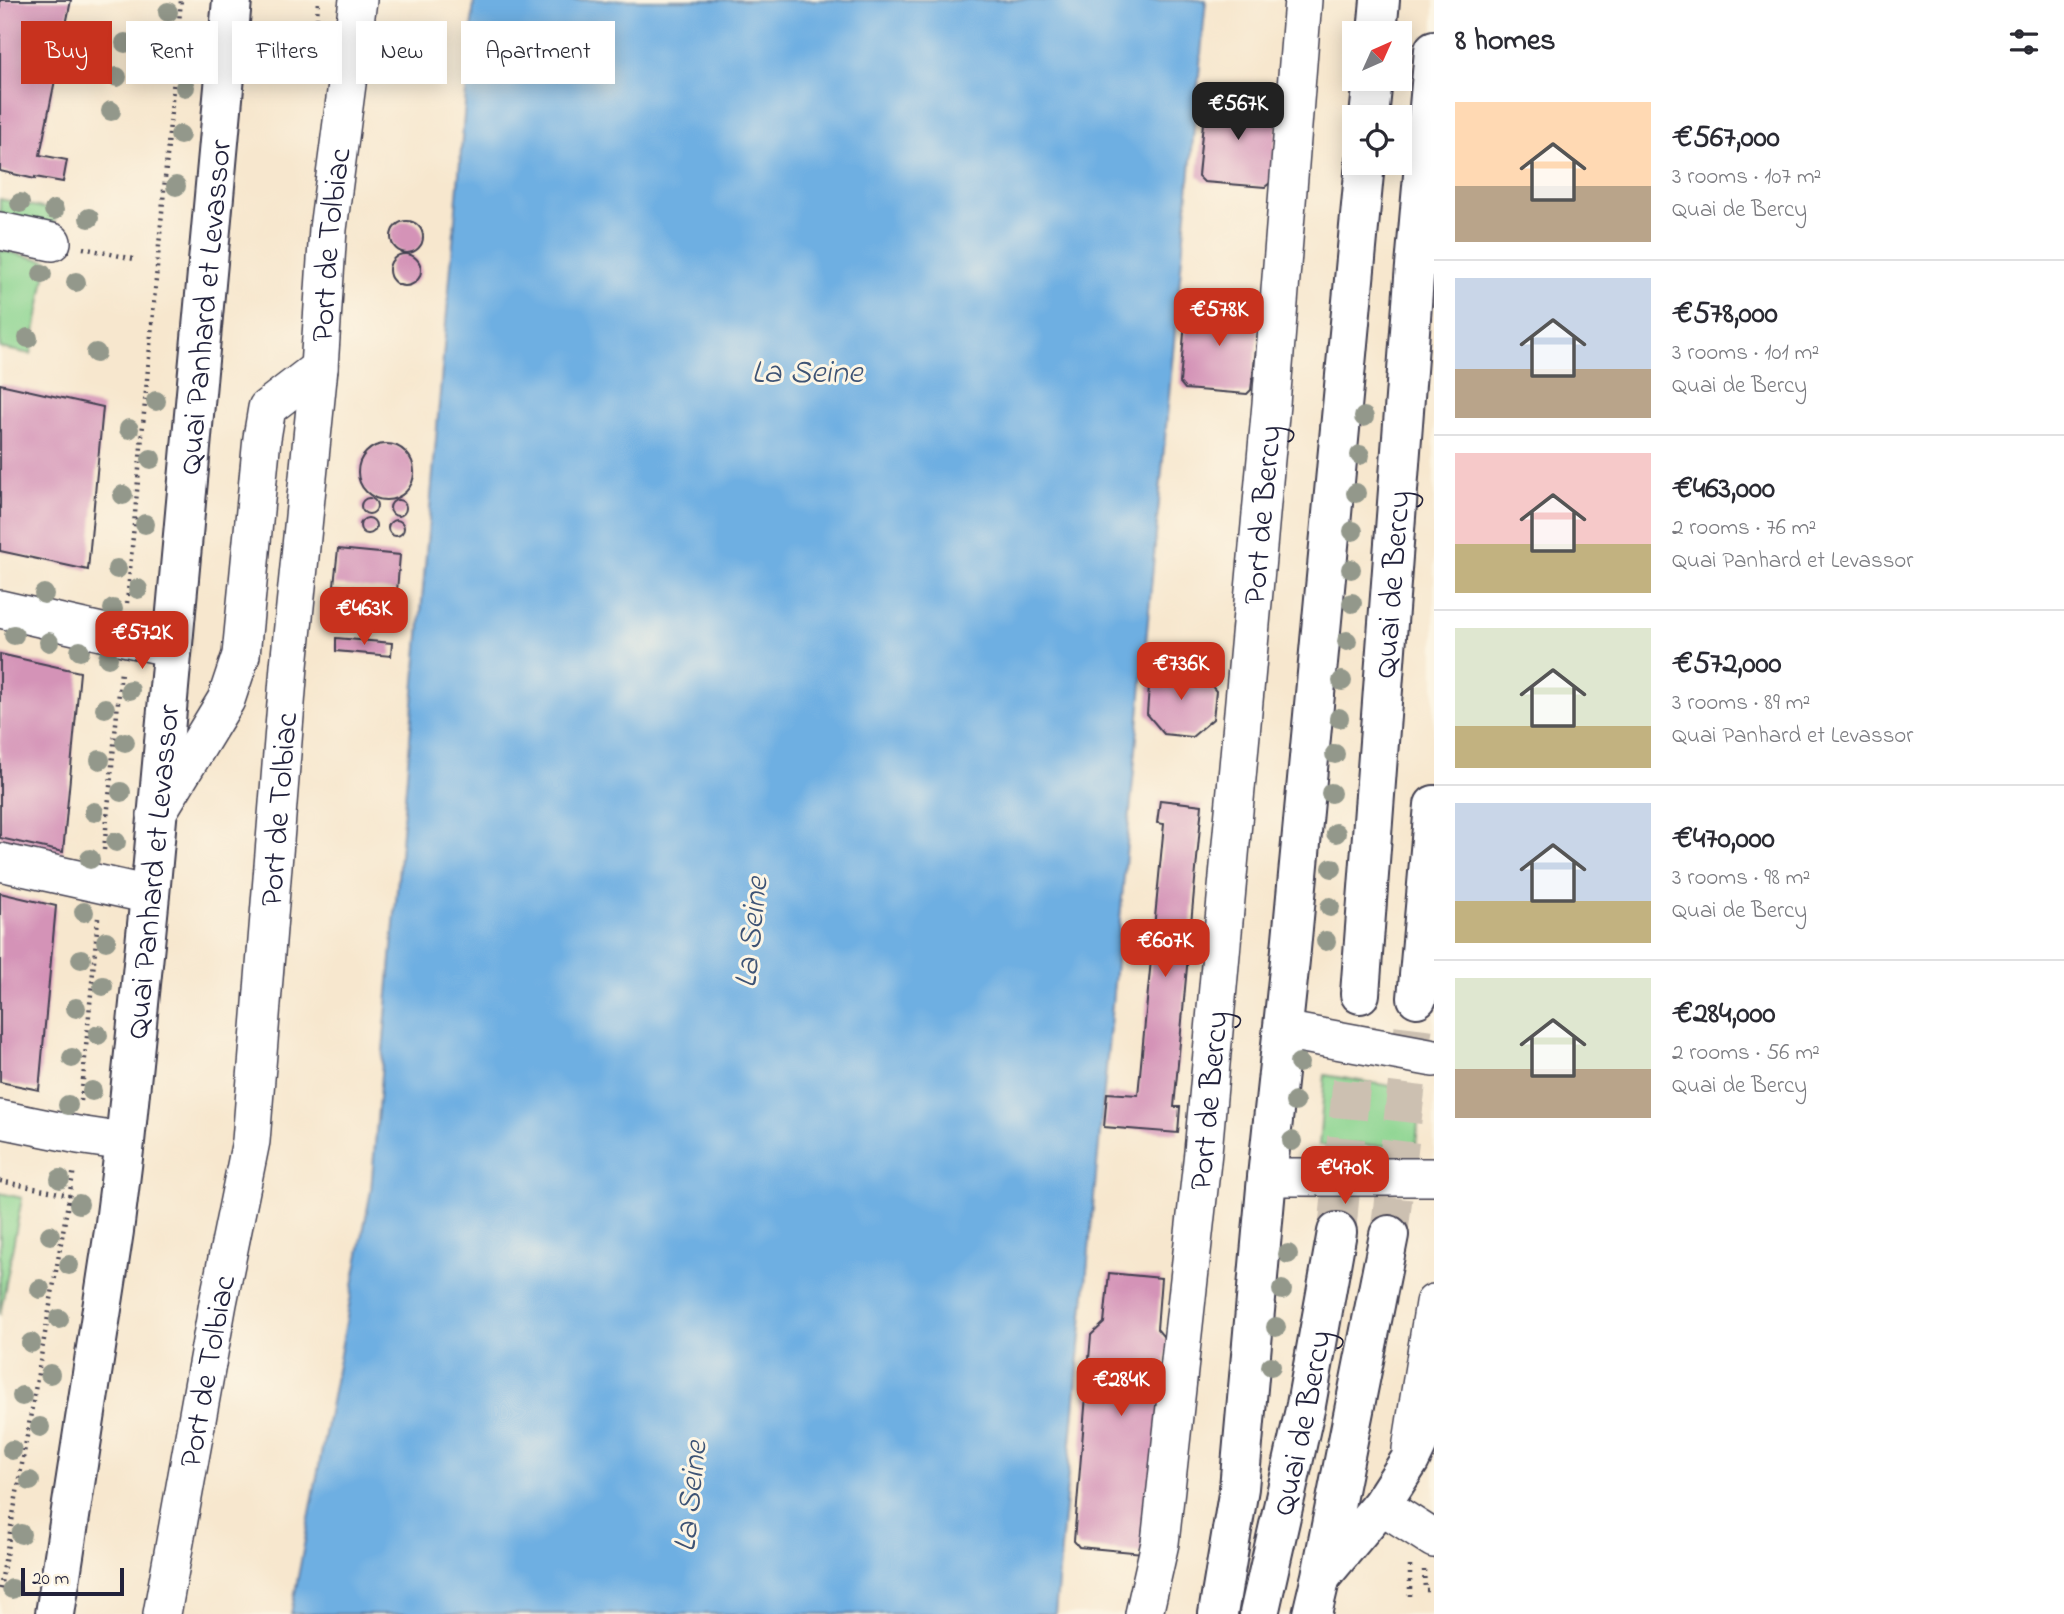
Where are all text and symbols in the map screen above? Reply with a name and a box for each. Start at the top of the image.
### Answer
text: 8 homes [1455,20,1556,64]
chip: Buy [21,21,112,84]
chip: Rent [126,21,218,84]
chip: Filters [232,21,342,84]
chip: New [356,21,447,84]
chip: Apartment [461,21,615,84]
north arrow [1342,21,1412,91]
map controls [1342,21,1412,175]
icon: filters [2005,23,2043,61]
pin: €567K [1189,82,1287,142]
text: €567K [1208,88,1268,121]
button: locate [1342,105,1412,175]
text: €567,000 [1672,117,1780,161]
icon: home [1511,130,1595,214]
street label: Quai Panhard et Levassor [169,138,246,477]
street label: Port de Tolbiac [301,145,365,343]
text: 3 rooms · 107 m² [1672,161,1821,194]
text: Quai de Bercy [1672,194,1807,227]
pin: €578K [1170,288,1268,348]
text: €578,000 [1672,293,1778,337]
text: €578K [1190,294,1248,327]
icon: home [1511,306,1595,390]
text: 3 rooms · 101 m² [1672,337,1819,370]
water label: La Seine [751,350,864,398]
text: Quai de Bercy [1672,370,1807,403]
street label: Port de Bercy [1233,423,1296,607]
text: €463,000 [1672,468,1775,512]
icon: home [1511,481,1595,565]
street label: Quai de Bercy [1364,489,1425,680]
text: 2 rooms · 76 m² [1672,512,1816,545]
text: Quai Panhard et Levassor [1672,545,1913,578]
pin: €463K [315,588,413,647]
text: €463K [336,593,392,626]
pin: €572K [93,612,191,671]
text: €572K [111,617,173,650]
pin: €736K [1132,642,1230,702]
text: €572,000 [1672,643,1781,687]
text: €736K [1153,648,1209,681]
icon: home [1511,656,1595,740]
text: 3 rooms · 89 m² [1672,687,1810,720]
street label: Quai Panhard et Levassor [116,702,194,1041]
street label: Port de Tolbiac [250,710,312,909]
text: Quai Panhard et Levassor [1672,720,1913,753]
text: €470,000 [1672,818,1775,862]
icon: home [1511,831,1595,915]
text: 3 rooms · 98 m² [1672,862,1810,895]
water label: La Seine [723,873,783,990]
text: Quai de Bercy [1672,895,1807,928]
pin: €607K [1116,920,1214,979]
text: €607K [1137,925,1193,958]
text: €284,000 [1672,993,1775,1037]
icon: home [1511,1006,1595,1090]
street label: Port de Bercy [1179,1009,1243,1193]
text: 2 rooms · 56 m² [1672,1037,1820,1070]
text: Quai de Bercy [1672,1070,1807,1103]
pin: €470K [1296,1146,1394,1206]
text: €470K [1317,1152,1373,1185]
street label: Port de Tolbiac [169,1271,250,1471]
street label: Quai de Bercy [1262,1327,1346,1520]
pin: €284K [1072,1358,1170,1418]
text: €284K [1093,1364,1149,1397]
water label: La Seine [662,1437,722,1554]
scale bar [21,1565,124,1597]
text: 20 m [32,1566,69,1593]

